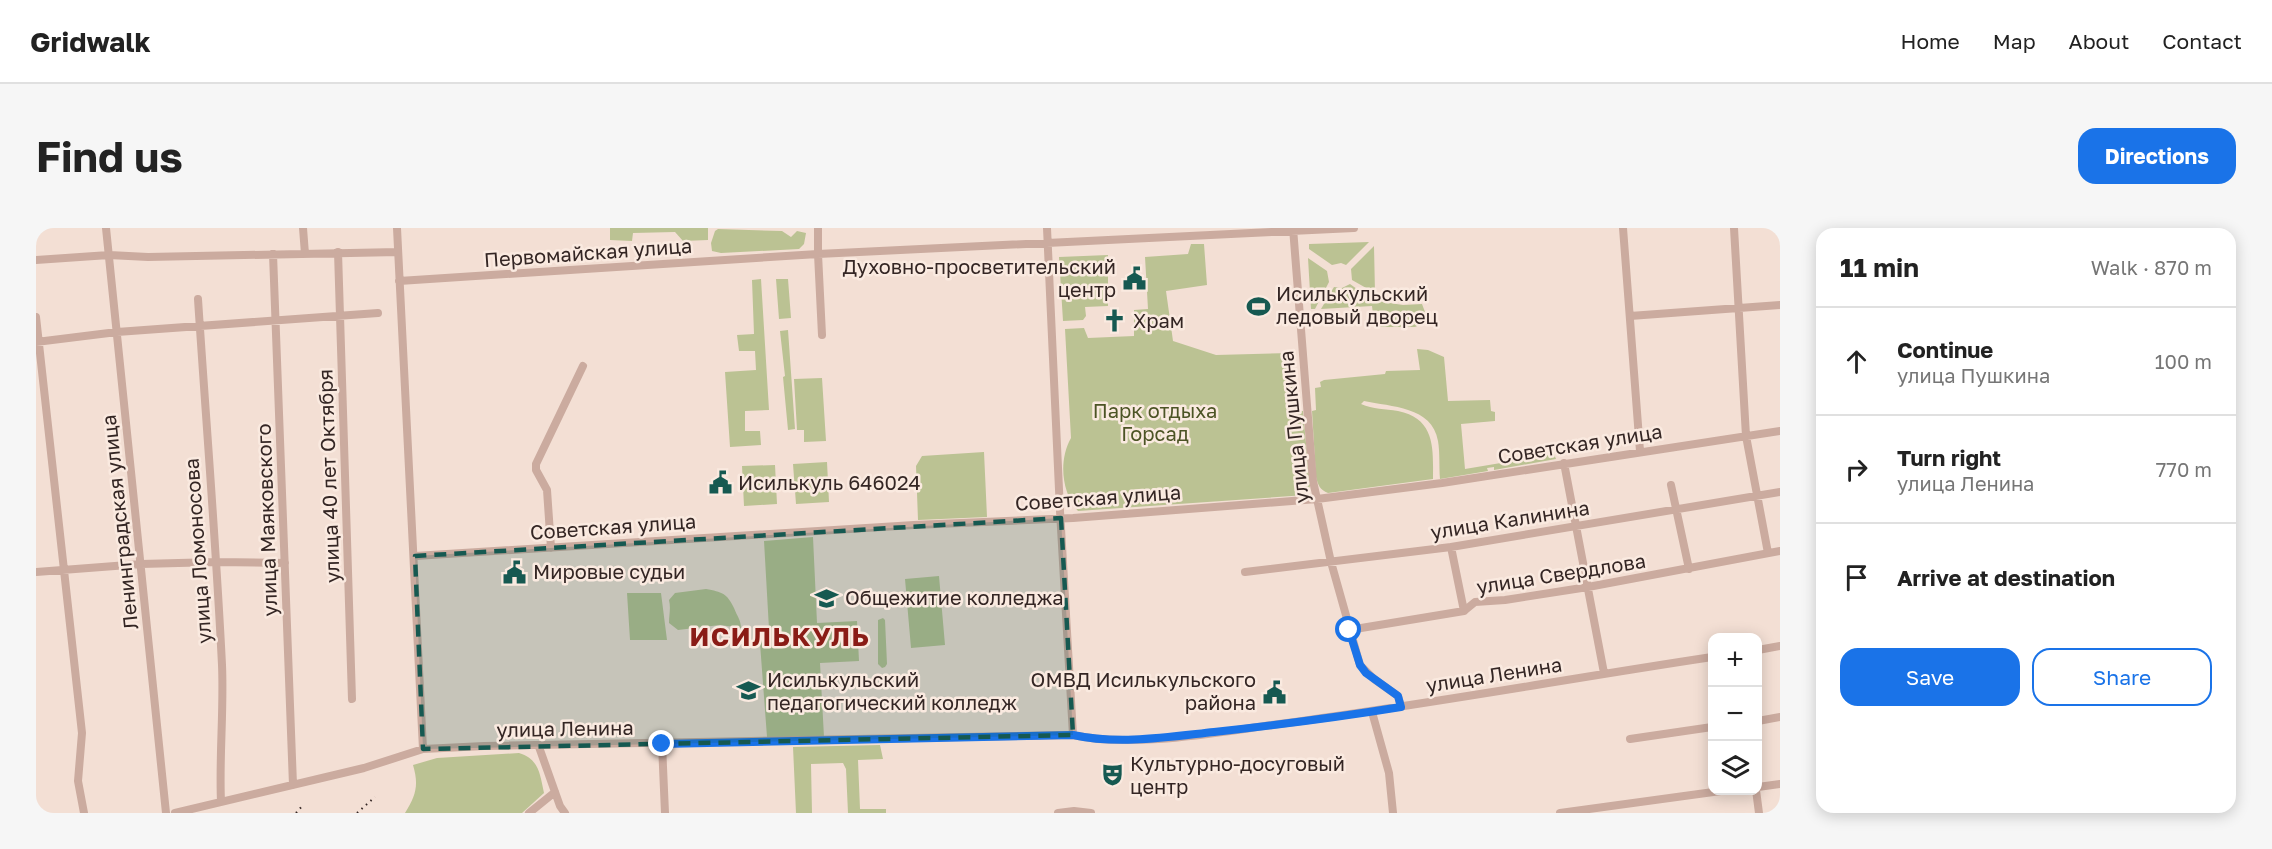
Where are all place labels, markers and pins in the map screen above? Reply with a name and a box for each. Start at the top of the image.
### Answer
place label: Духовно-просветительский центр [843,254,1116,301]
public building icon: Духовно-просветительский центр [1121,265,1147,291]
place label: Исилькульский ледовый дворец [1276,281,1438,328]
sports icon: Исилькульский ледовый дворец [1245,293,1271,319]
church icon: Храм [1102,308,1128,334]
place label: Храм [1133,308,1184,332]
public building icon: Исилькуль 646024 [707,470,733,496]
place label: Исилькуль 646024 [738,470,921,494]
public building icon: Мировые судьи [502,559,528,585]
place label: Мировые судьи [533,559,685,583]
school or university icon: Общежитие колледжа [814,585,840,611]
place label: Общежитие колледжа [845,585,1064,609]
place label: Исилькульский педагогический колледж [767,667,1017,714]
place label: ОМВД Исилькульского района [1031,667,1256,714]
school or university icon: Исилькульский педагогический колледж [736,678,762,704]
public building icon: ОМВД Исилькульского района [1261,679,1287,705]
place label: Культурно-досуговый центр [1130,751,1345,798]
theatre icon: Культурно-досуговый центр [1099,762,1125,788]

